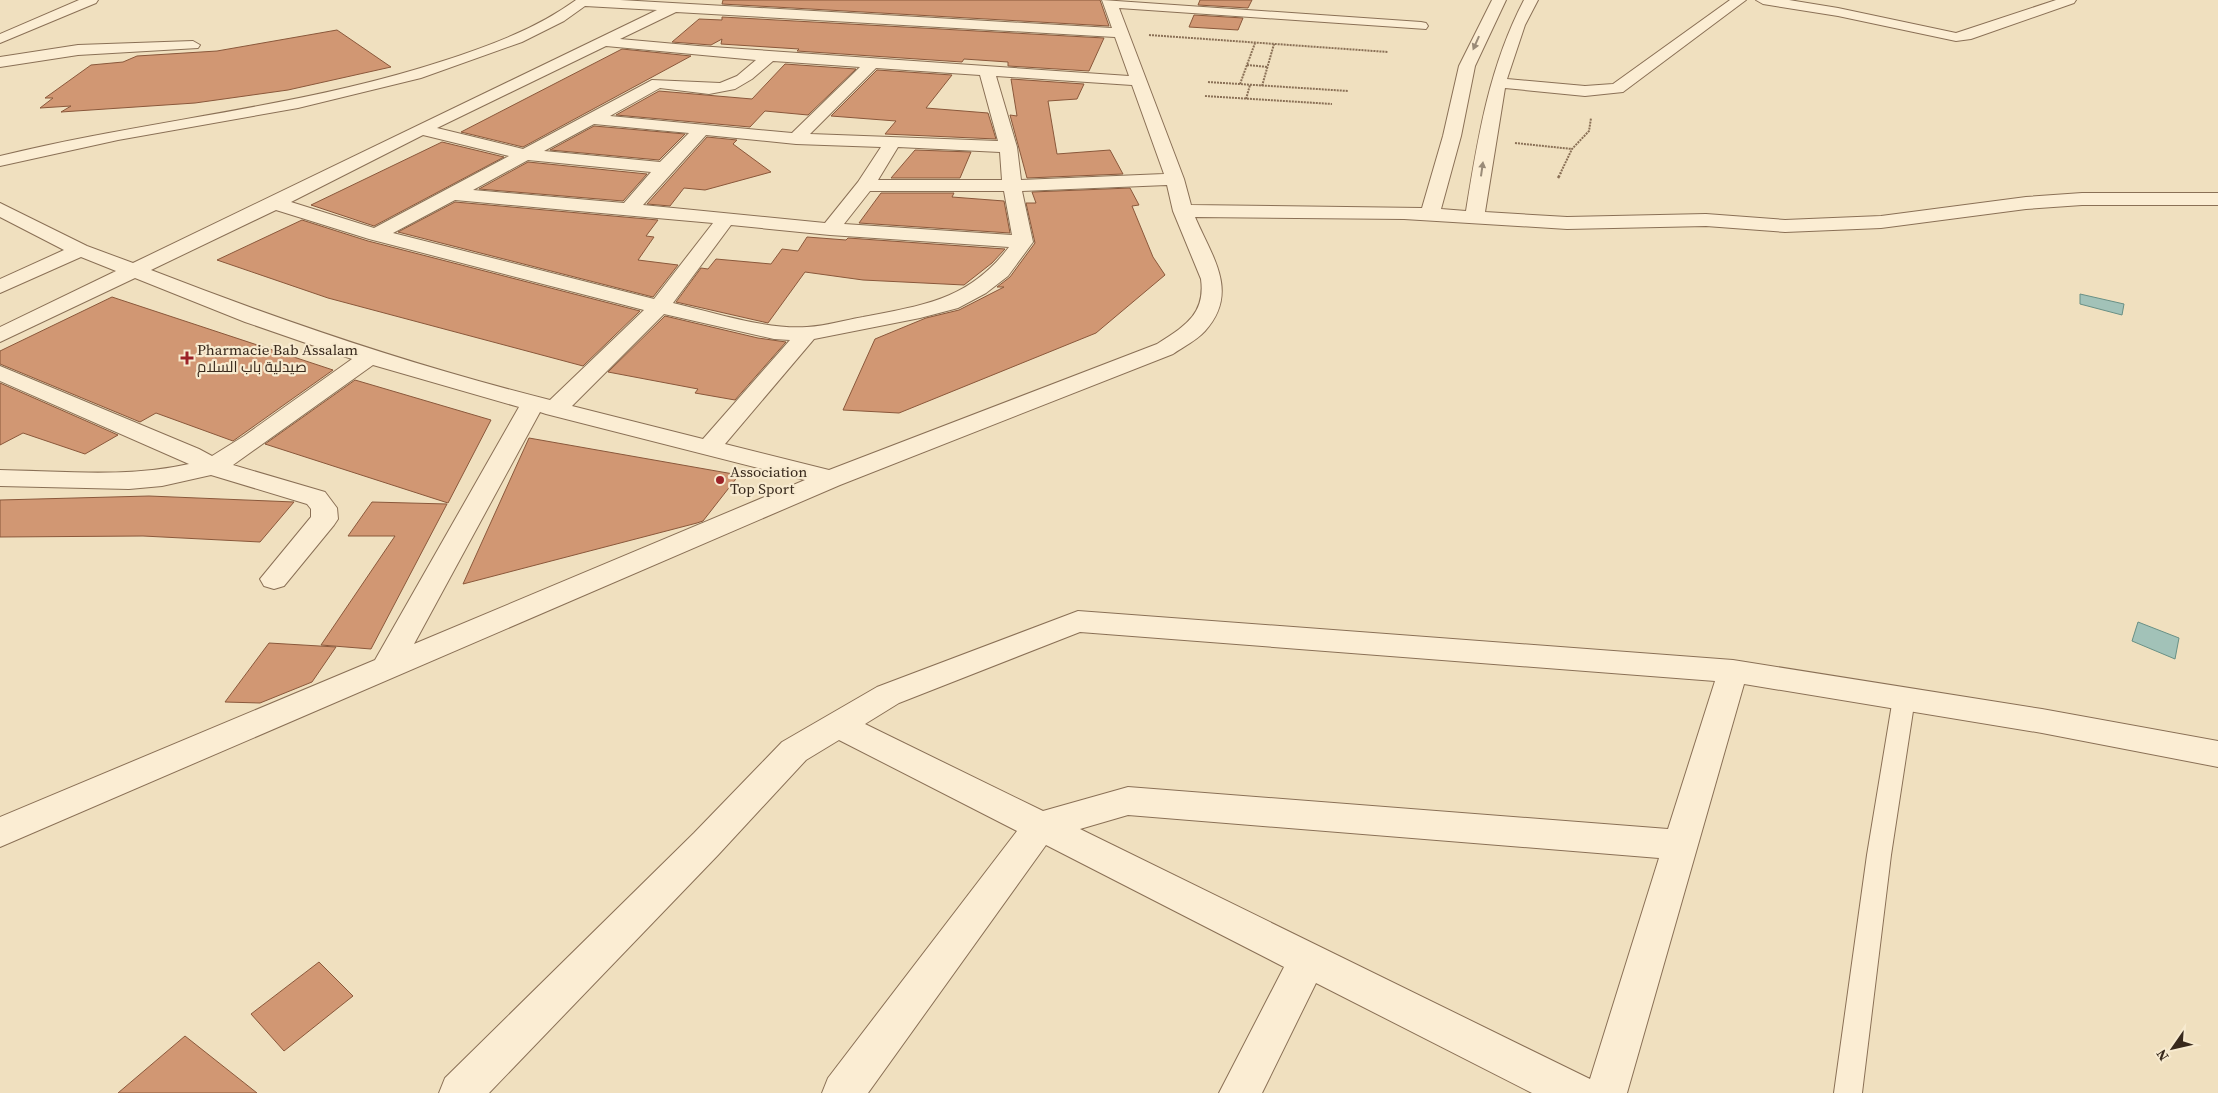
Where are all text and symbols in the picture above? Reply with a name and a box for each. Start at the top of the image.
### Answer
one-way arrow [1472,36,1480,50]
one-way arrow [1478,161,1486,177]
place label: Pharmacie Bab Assalam صيدلية باب السلام [197,339,359,377]
marker: Pharmacie Bab Assalam صيدلية باب السلام [181,352,193,364]
place label: Association Top Sport [730,461,807,499]
marker: Association Top Sport [714,474,726,486]
north arrow [2148,1023,2198,1073]
text: N [2151,1045,2173,1065]

